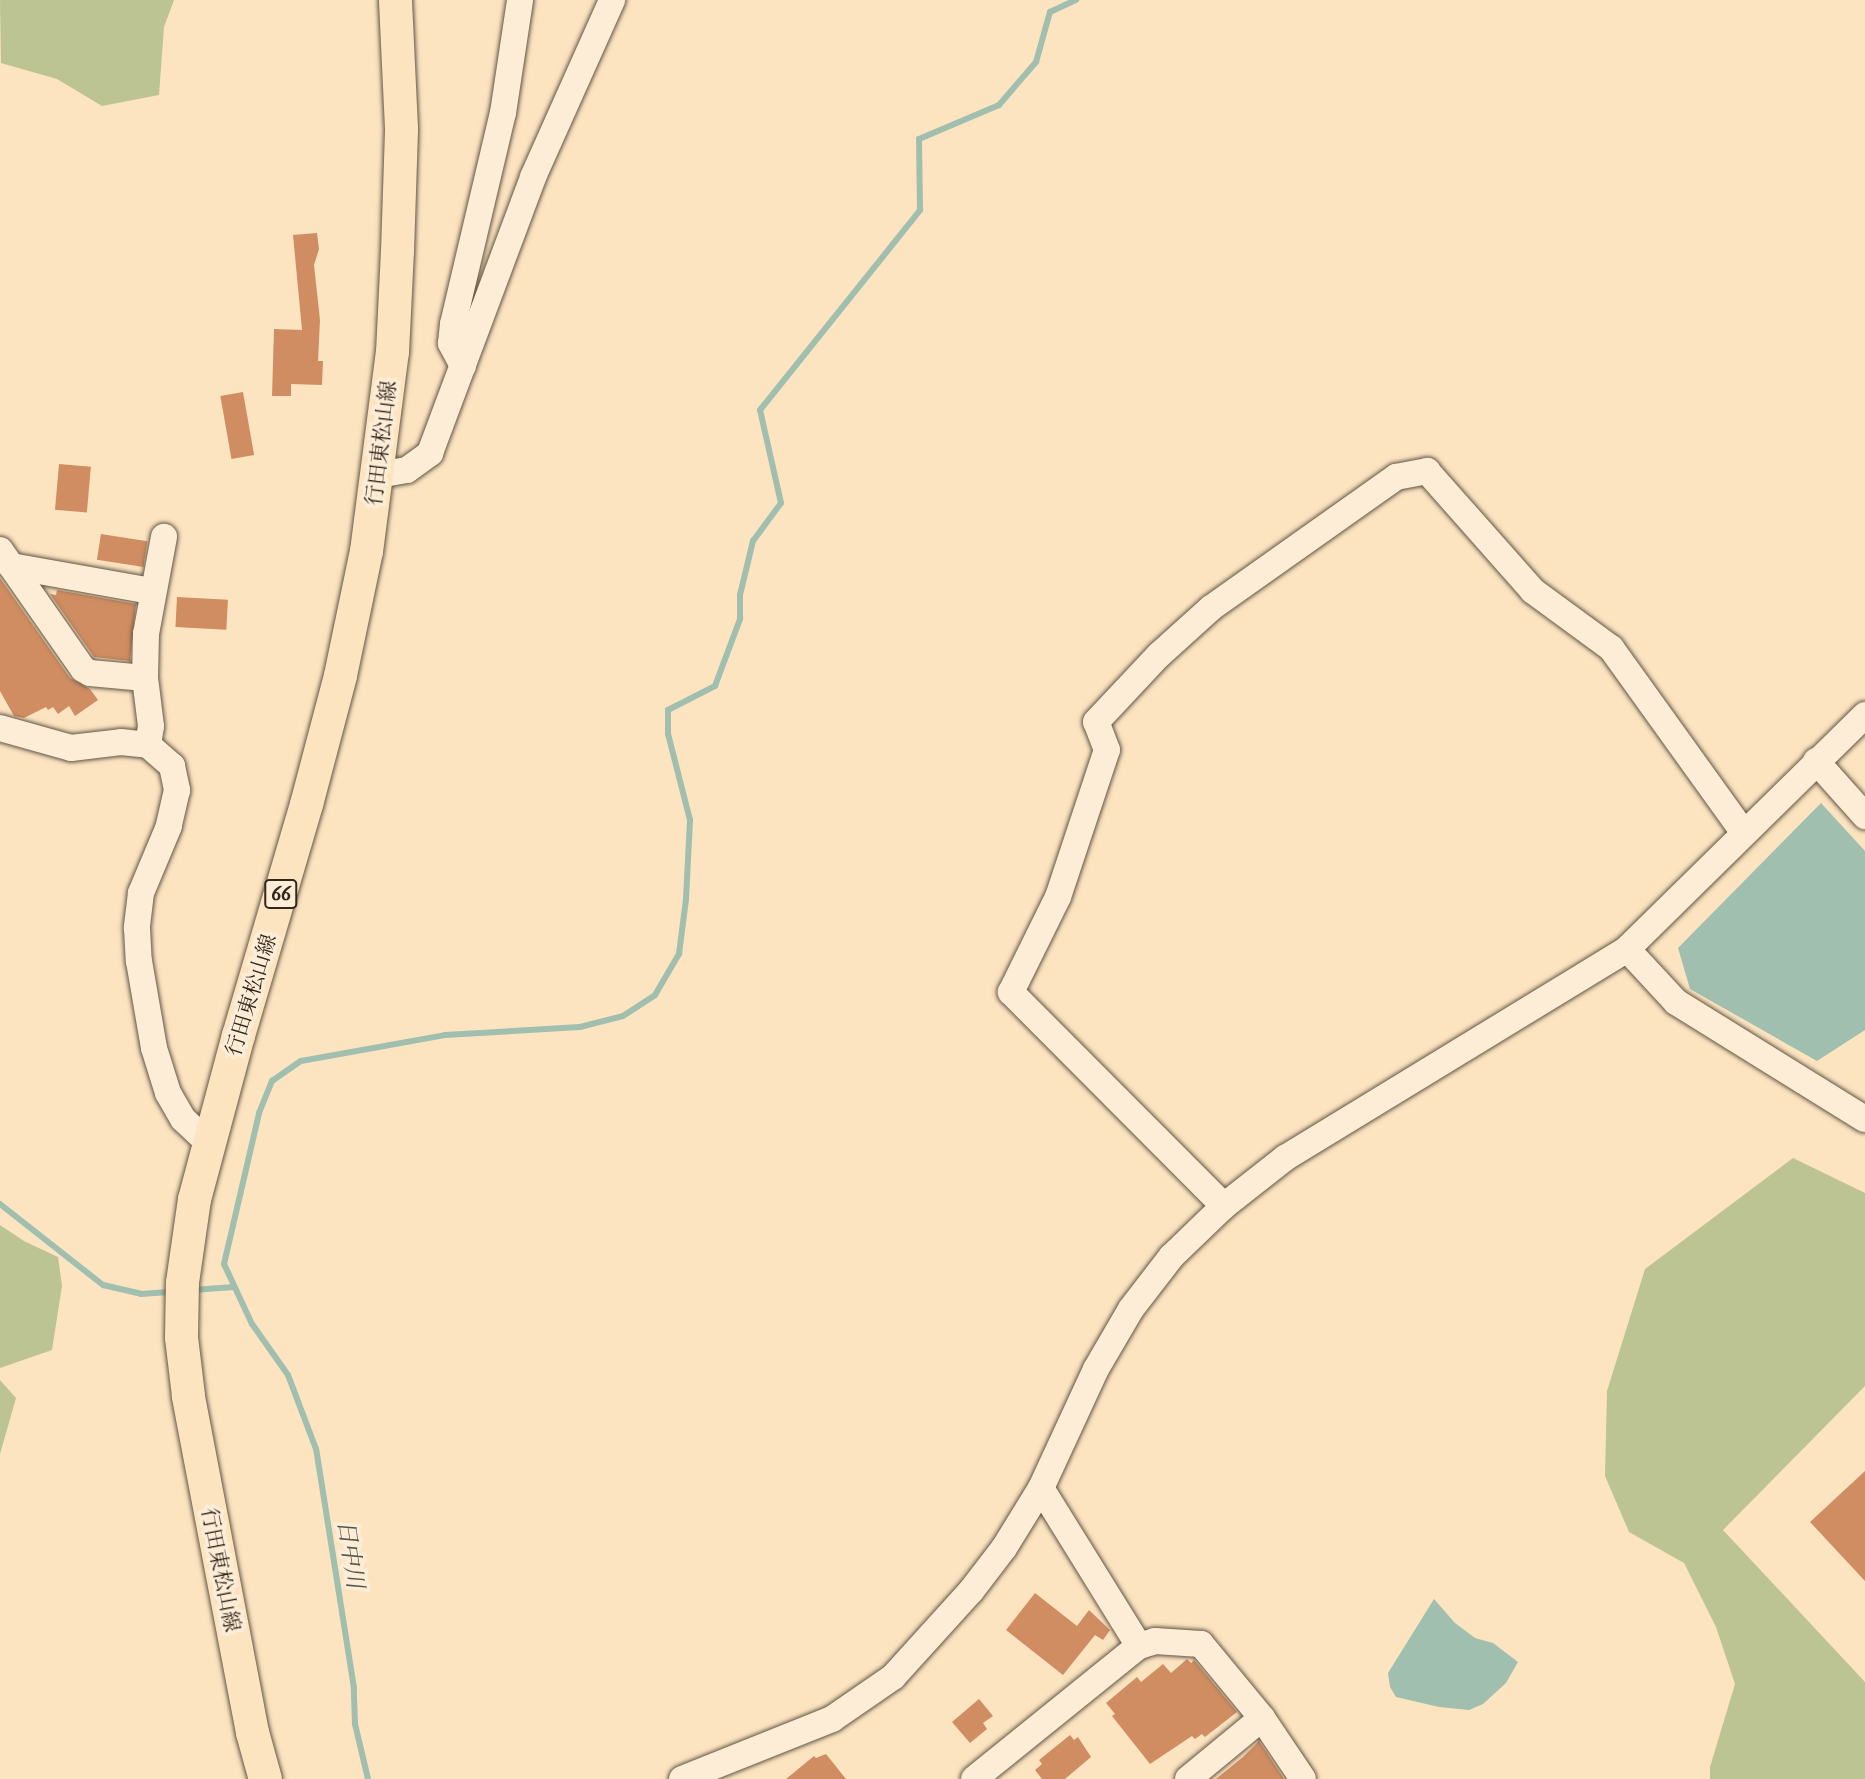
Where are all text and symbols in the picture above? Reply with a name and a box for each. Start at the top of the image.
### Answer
street label: 行田東松山線 [361,379,401,507]
road number: 66 [264,878,298,909]
street label: 行田東松山線 [221,931,281,1059]
street label: 行田東松山線 [197,1506,245,1634]
water label: 日中川 [332,1518,370,1590]

